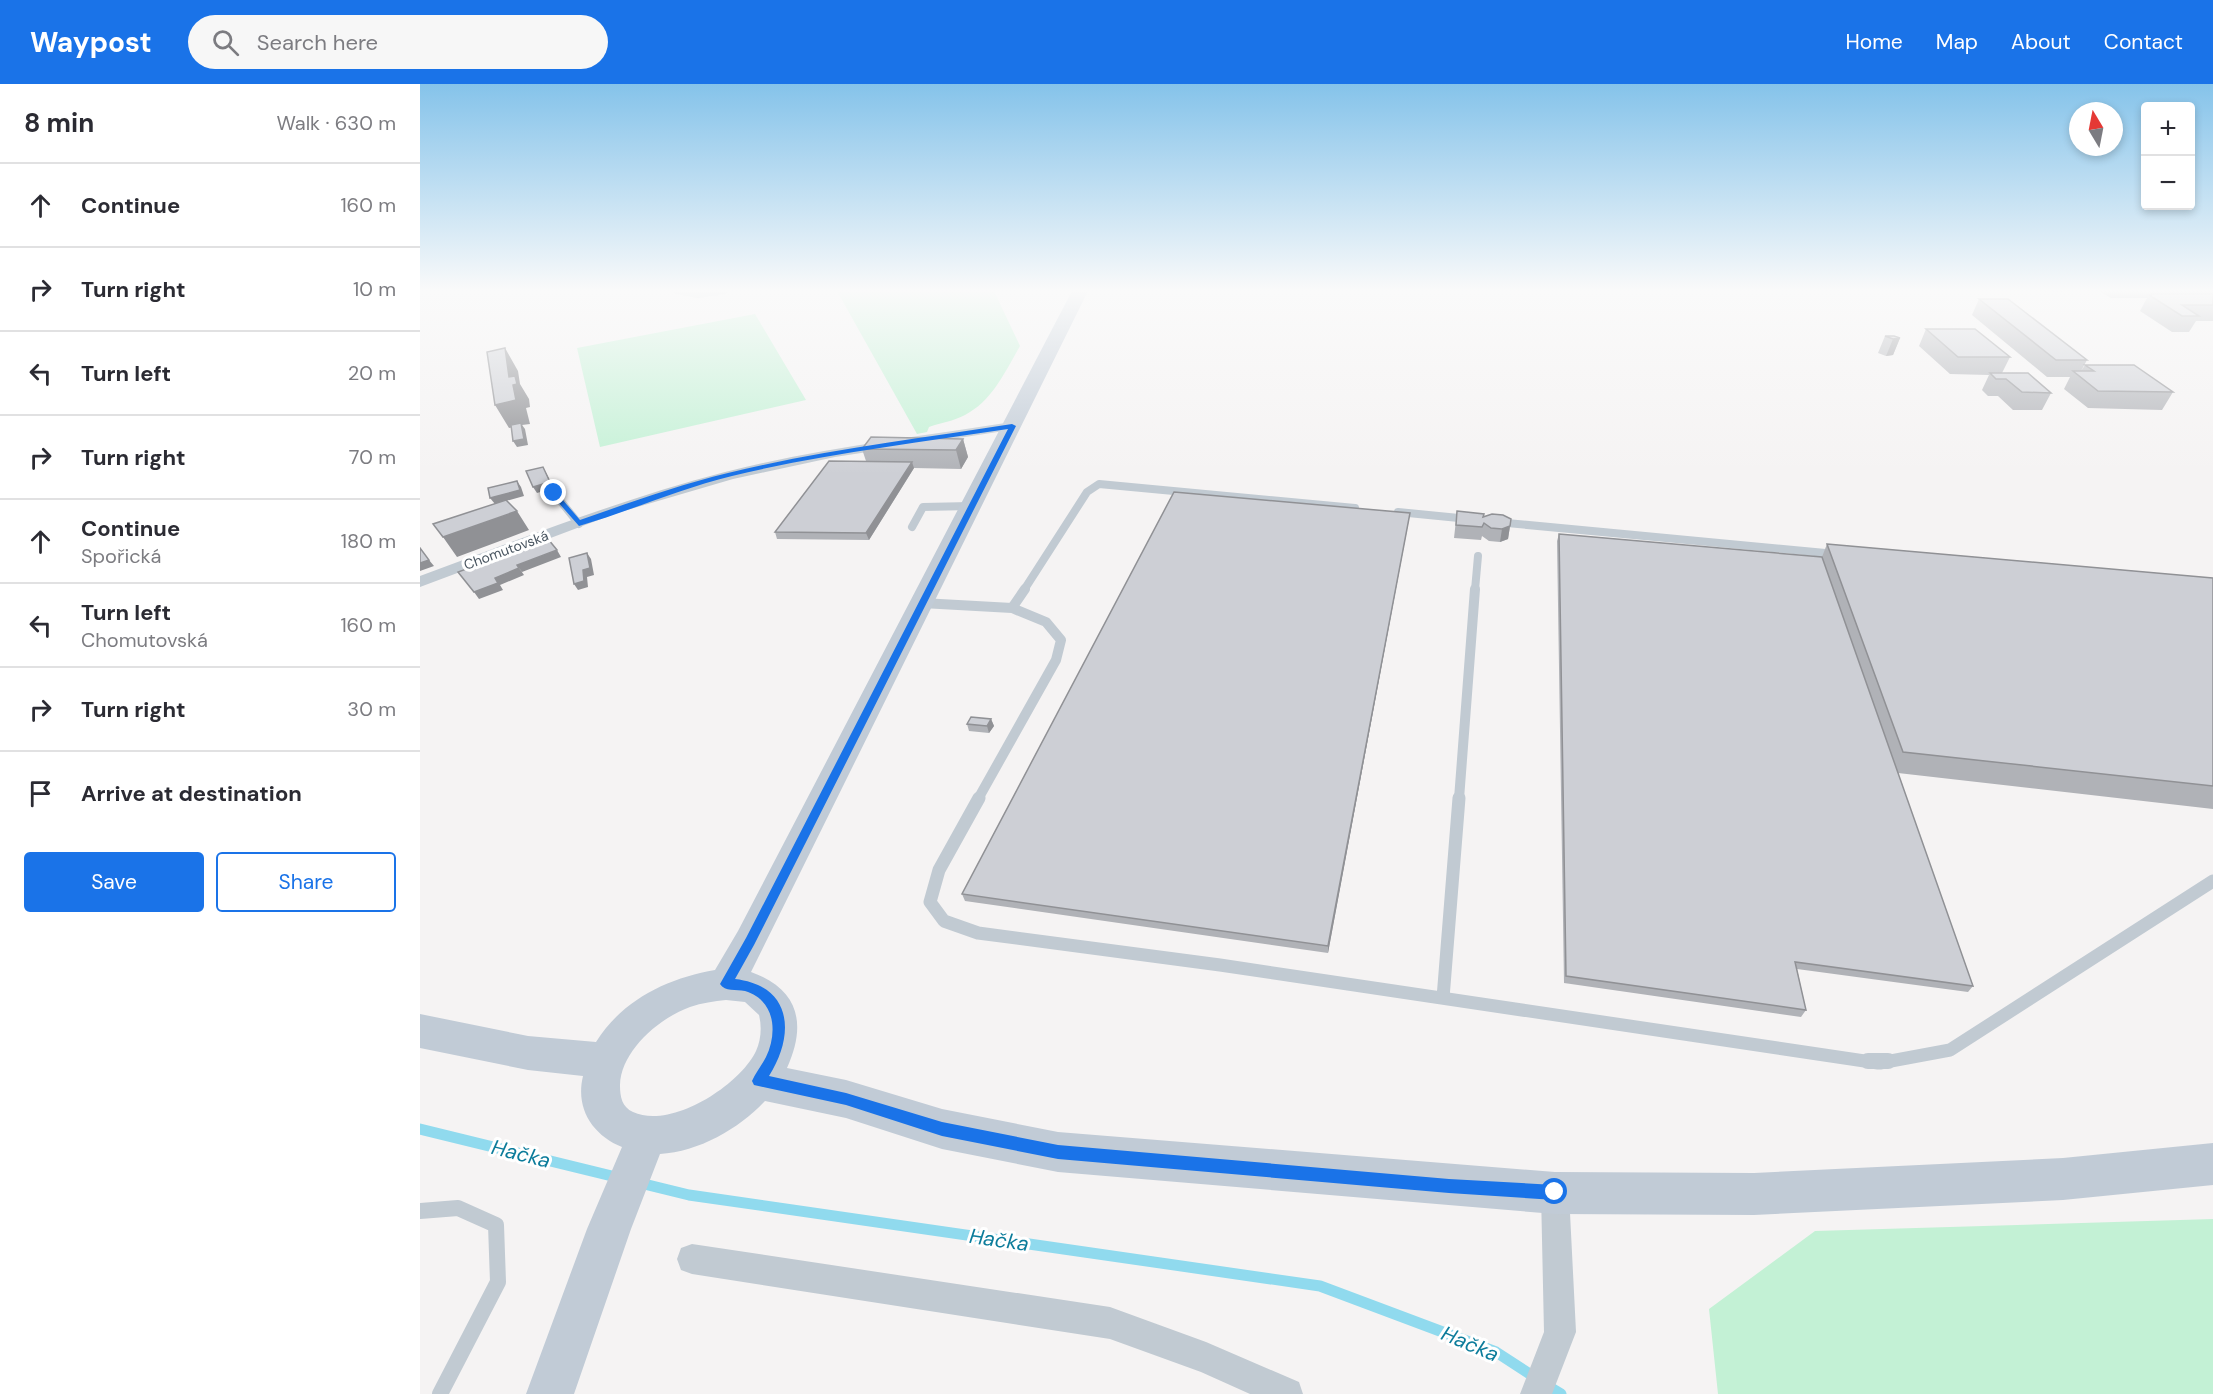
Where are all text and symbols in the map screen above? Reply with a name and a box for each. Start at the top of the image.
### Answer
search box [188,15,608,69]
text: Waypost [30,24,152,61]
icon: search [209,26,242,59]
text: Search here [257,28,378,57]
text: Home [1845,28,1903,56]
text: Map [1936,28,1978,56]
text: About [2011,28,2071,56]
text: Contact [2104,28,2183,56]
north arrow [2069,102,2123,156]
map controls [2141,102,2195,210]
button: + [2141,102,2195,156]
text: 8 min [24,106,94,140]
text: Walk · 630 m [276,110,396,136]
button: − [2141,156,2195,210]
icon: ahead [24,189,57,222]
text: Continue [81,191,180,220]
text: 160 m [340,192,396,218]
icon: right [24,273,57,306]
text: Turn right [81,275,186,304]
text: 10 m [353,276,396,302]
icon: left [24,357,57,390]
text: Turn left [81,359,171,388]
text: 20 m [348,360,396,386]
icon: right [24,441,57,474]
text: Turn right [81,443,186,472]
text: 70 m [349,444,396,470]
route end [540,479,566,505]
text: Continue [81,514,180,543]
icon: ahead [24,525,57,558]
street label: Chomutovská [461,526,551,574]
text: 180 m [341,528,396,554]
text: Spořická [81,543,162,569]
text: Turn left [81,598,171,627]
icon: left [24,609,57,642]
text: 160 m [340,612,396,638]
text: Chomutovská [81,627,208,653]
icon: right [24,693,57,726]
text: Turn right [81,695,186,724]
text: 30 m [347,696,396,722]
icon: arrive [24,777,57,810]
text: Arrive at destination [81,779,302,808]
button: Save [24,852,204,912]
button: Share [216,852,396,912]
water label: Hačka [489,1133,553,1175]
route start [1541,1178,1567,1204]
water label: Hačka [967,1222,1031,1258]
water label: Hačka [1437,1319,1503,1369]

